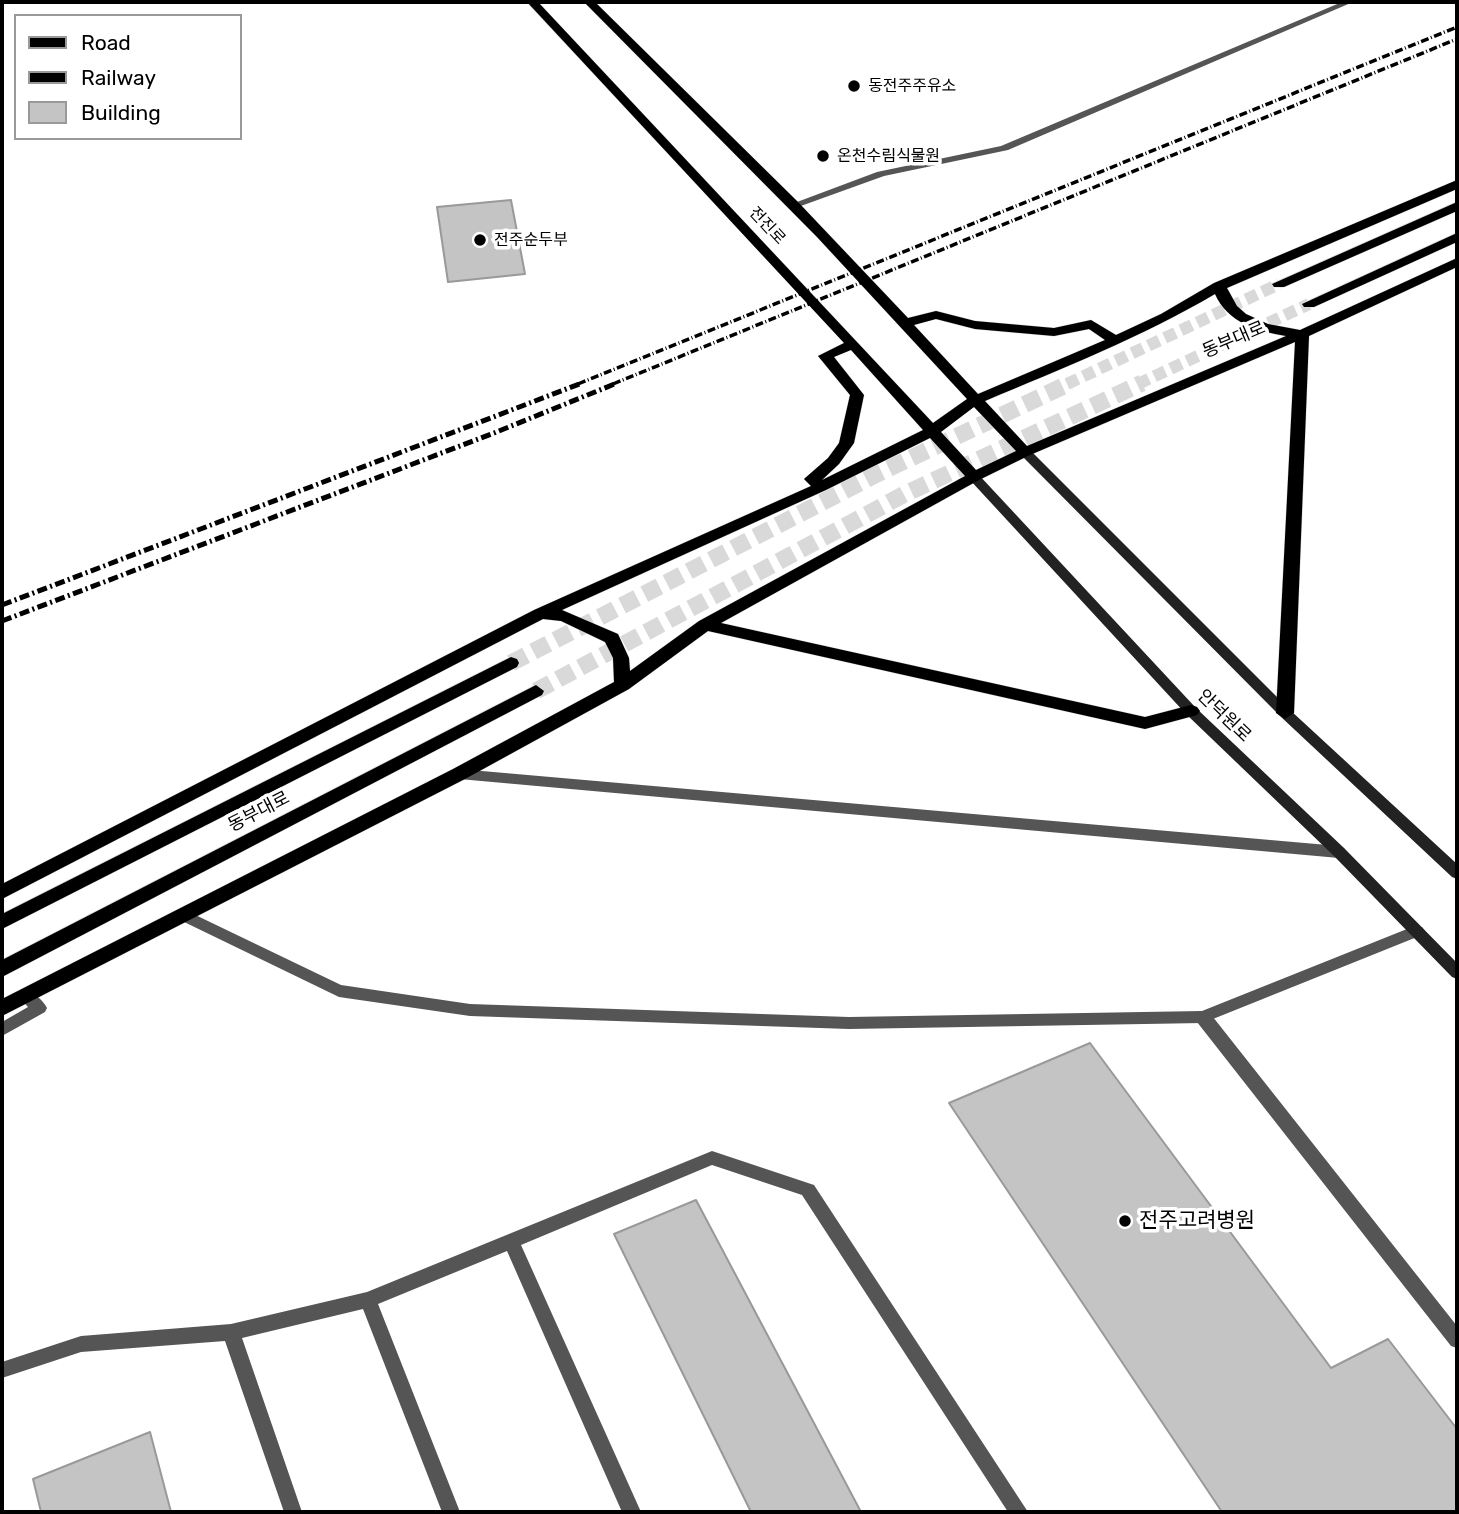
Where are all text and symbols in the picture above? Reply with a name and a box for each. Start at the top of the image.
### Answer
legend [14,14,242,140]
text: Road [81,30,131,55]
text: Railway [81,65,156,90]
place label: 동전주주유소 [868,76,956,96]
marker: 동전주주유소 [846,78,862,94]
text: Building [81,100,161,125]
place label: 온천수림식물원 [837,146,940,166]
marker: 온천수림식물원 [815,148,831,164]
street label: 전진로 [745,203,789,249]
place label: 전주순두부 [494,230,568,250]
marker: 전주순두부 [472,232,488,248]
street label: 동부대로 [1199,317,1269,363]
street label: 안덕원로 [1193,685,1255,747]
street label: 동부대로 [225,787,293,837]
place label: 전주고려병원 [1139,1208,1255,1234]
marker: 전주고려병원 [1117,1213,1133,1229]

